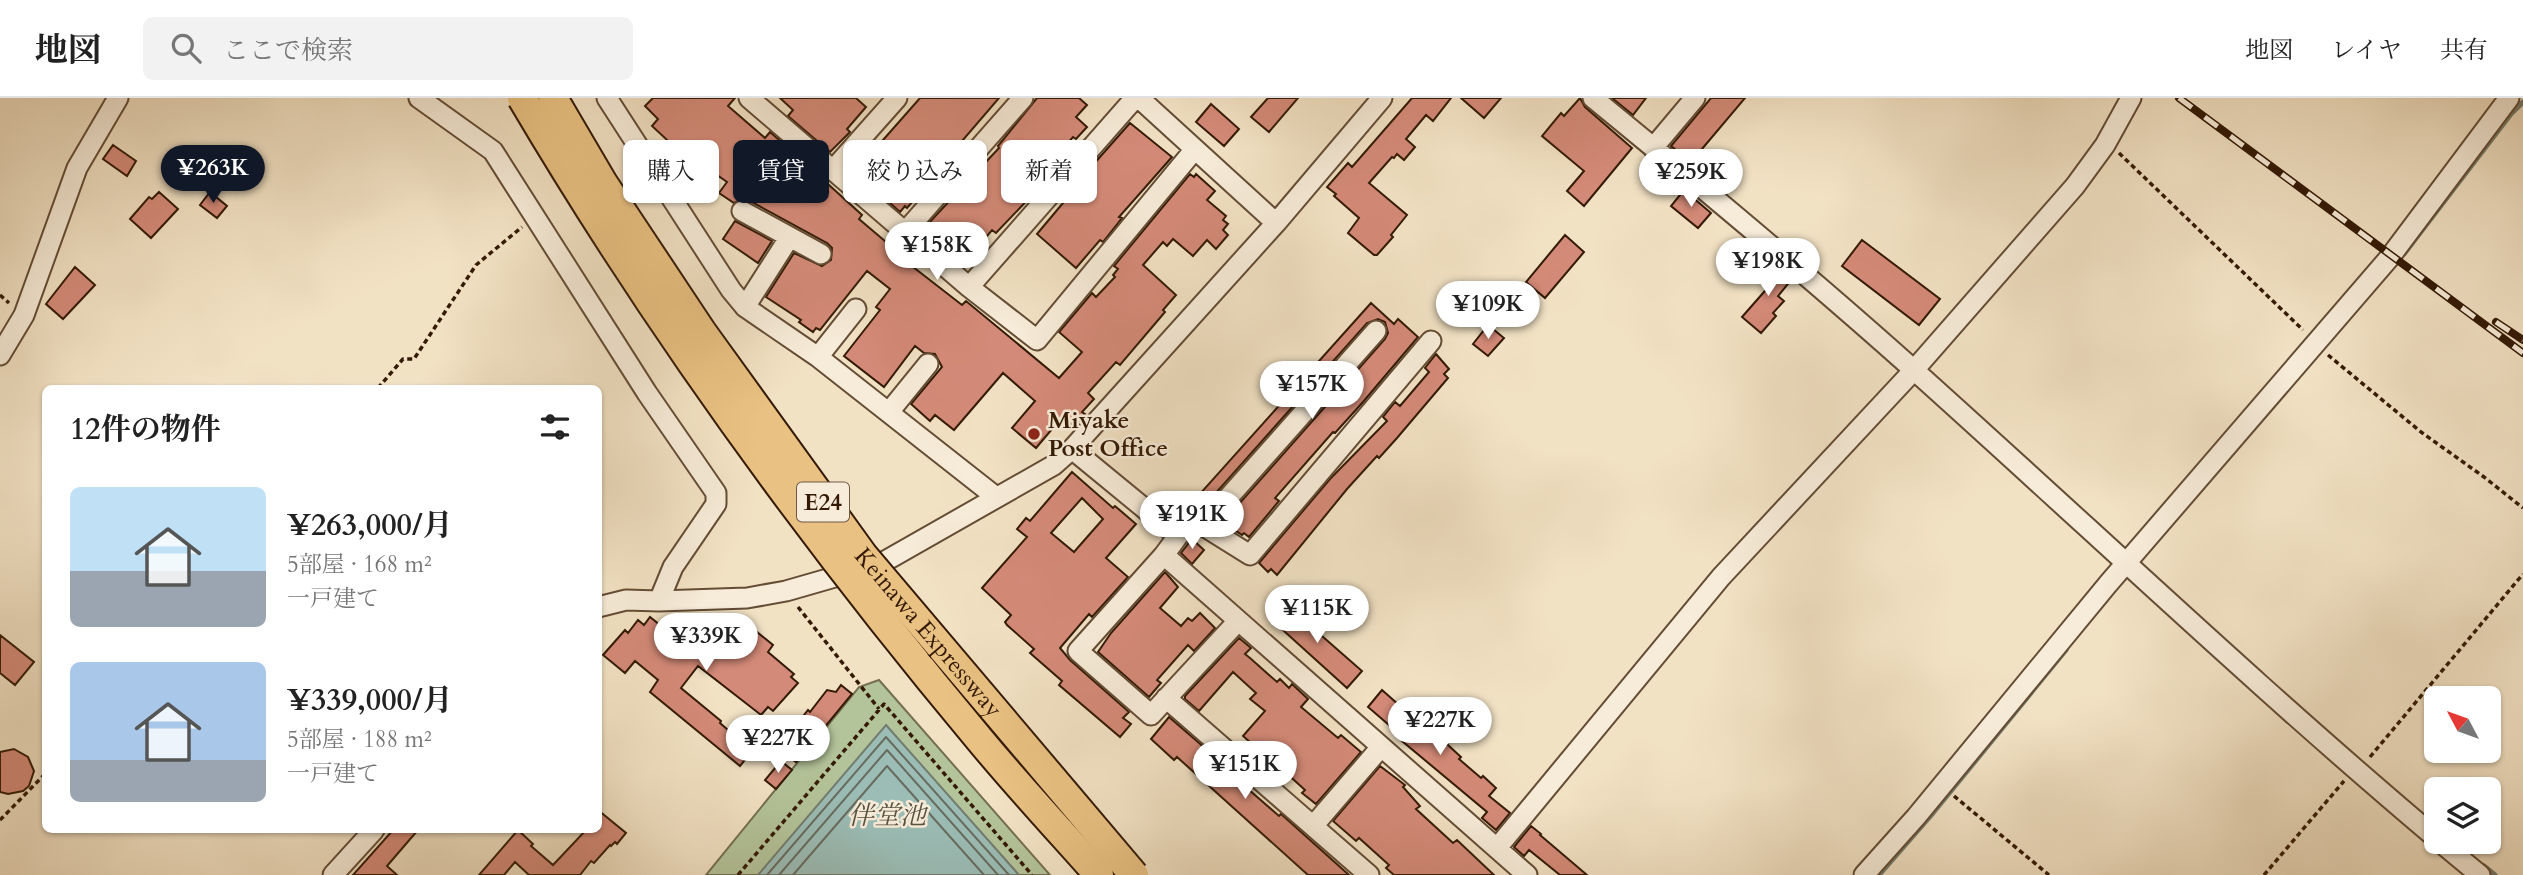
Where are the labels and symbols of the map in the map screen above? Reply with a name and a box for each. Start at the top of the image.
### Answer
pin: ¥263K [164,146,262,205]
pin: ¥259K [1642,150,1740,209]
pin: ¥158K [888,222,986,282]
pin: ¥198K [1719,238,1817,298]
pin: ¥109K [1439,282,1537,341]
pin: ¥157K [1263,362,1361,421]
place label: Miyake Post Office [1048,404,1168,465]
marker: Miyake Post Office [1026,426,1042,442]
road number: E24 [797,482,849,522]
pin: ¥191K [1143,491,1241,551]
street label: Keinawa Expressway [847,541,1010,725]
pin: ¥115K [1268,586,1366,645]
pin: ¥339K [657,614,755,673]
north arrow [2424,686,2501,763]
pin: ¥227K [1391,698,1489,757]
pin: ¥227K [729,716,827,775]
pin: ¥151K [1196,742,1294,801]
water label: 伴堂池 [848,798,929,833]

